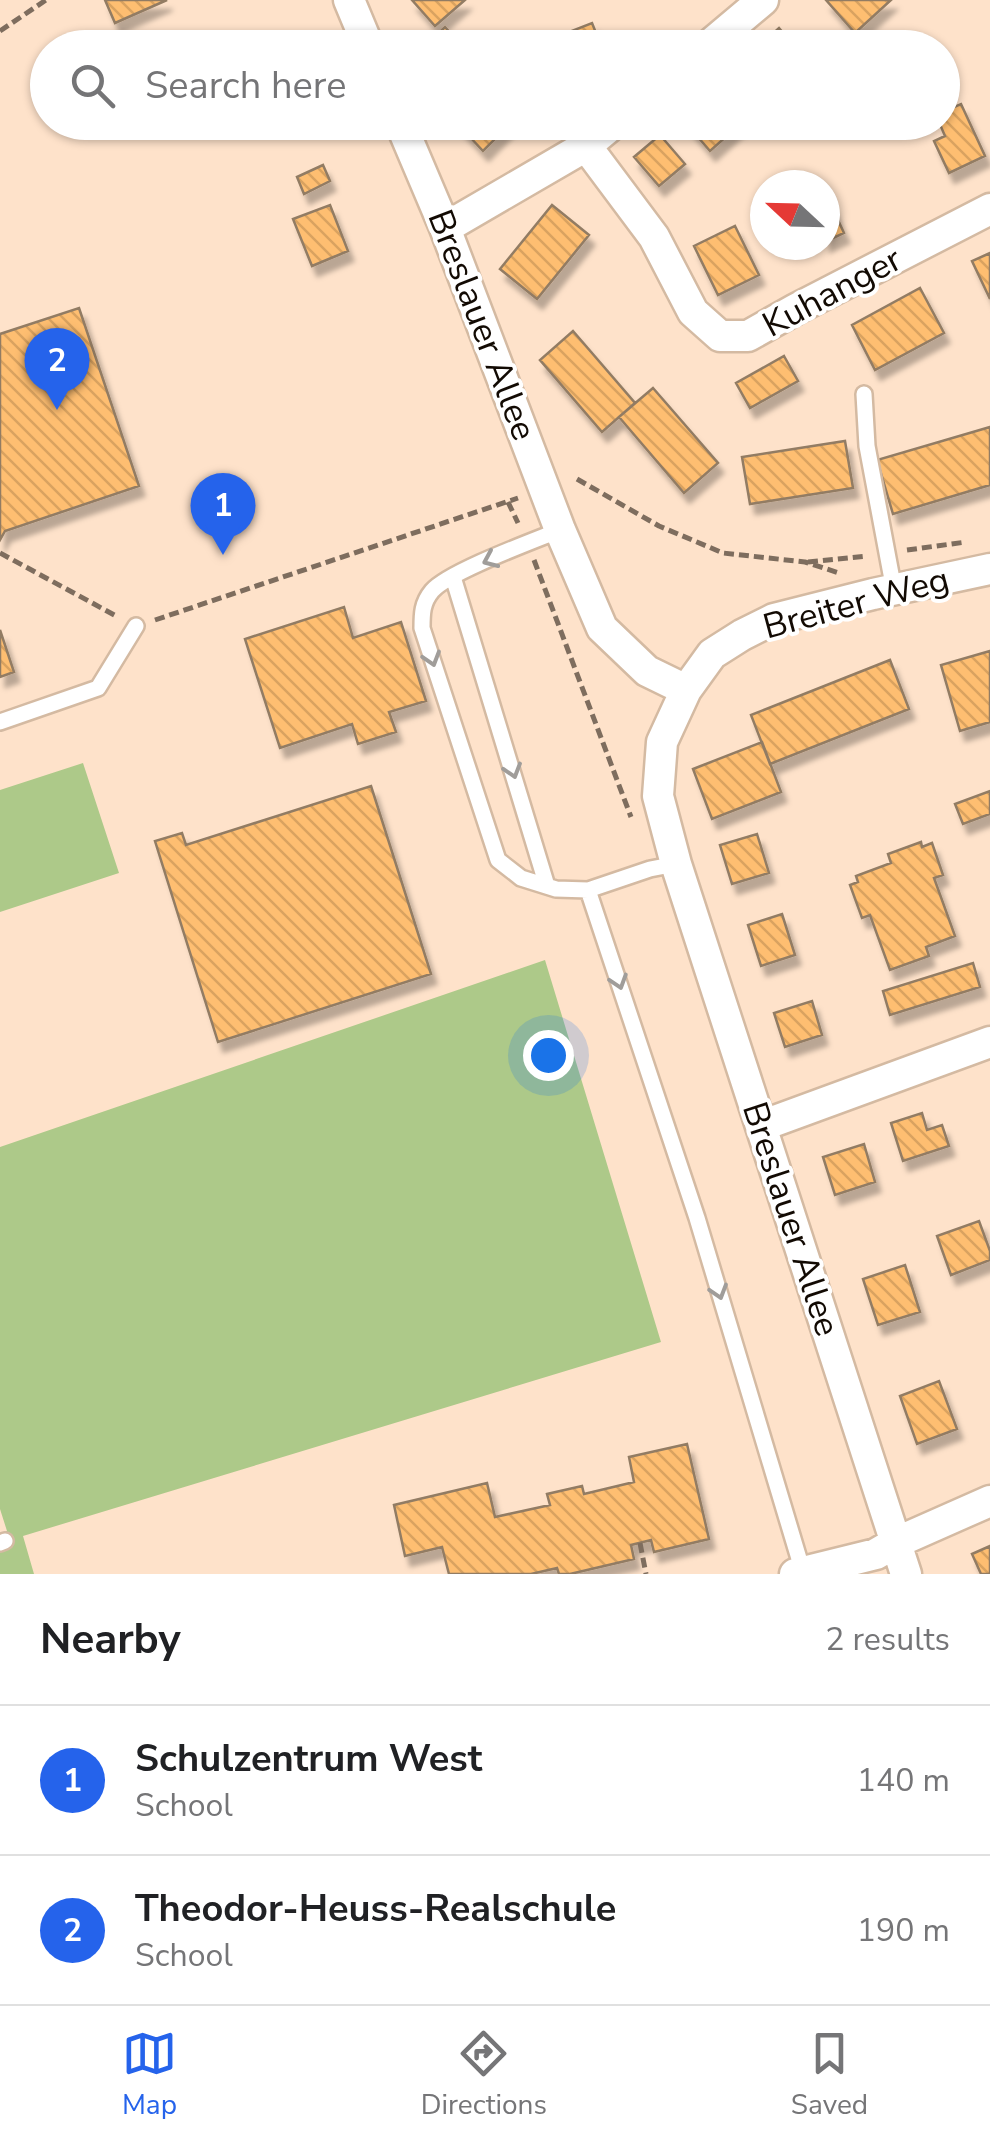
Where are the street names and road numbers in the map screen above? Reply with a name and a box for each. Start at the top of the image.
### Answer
street label: Breslauer Allee [416,203,548,447]
street label: Kuhanger [754,236,910,348]
street label: Breiter Weg [758,556,954,650]
street label: Breslauer Allee [731,1096,851,1342]

